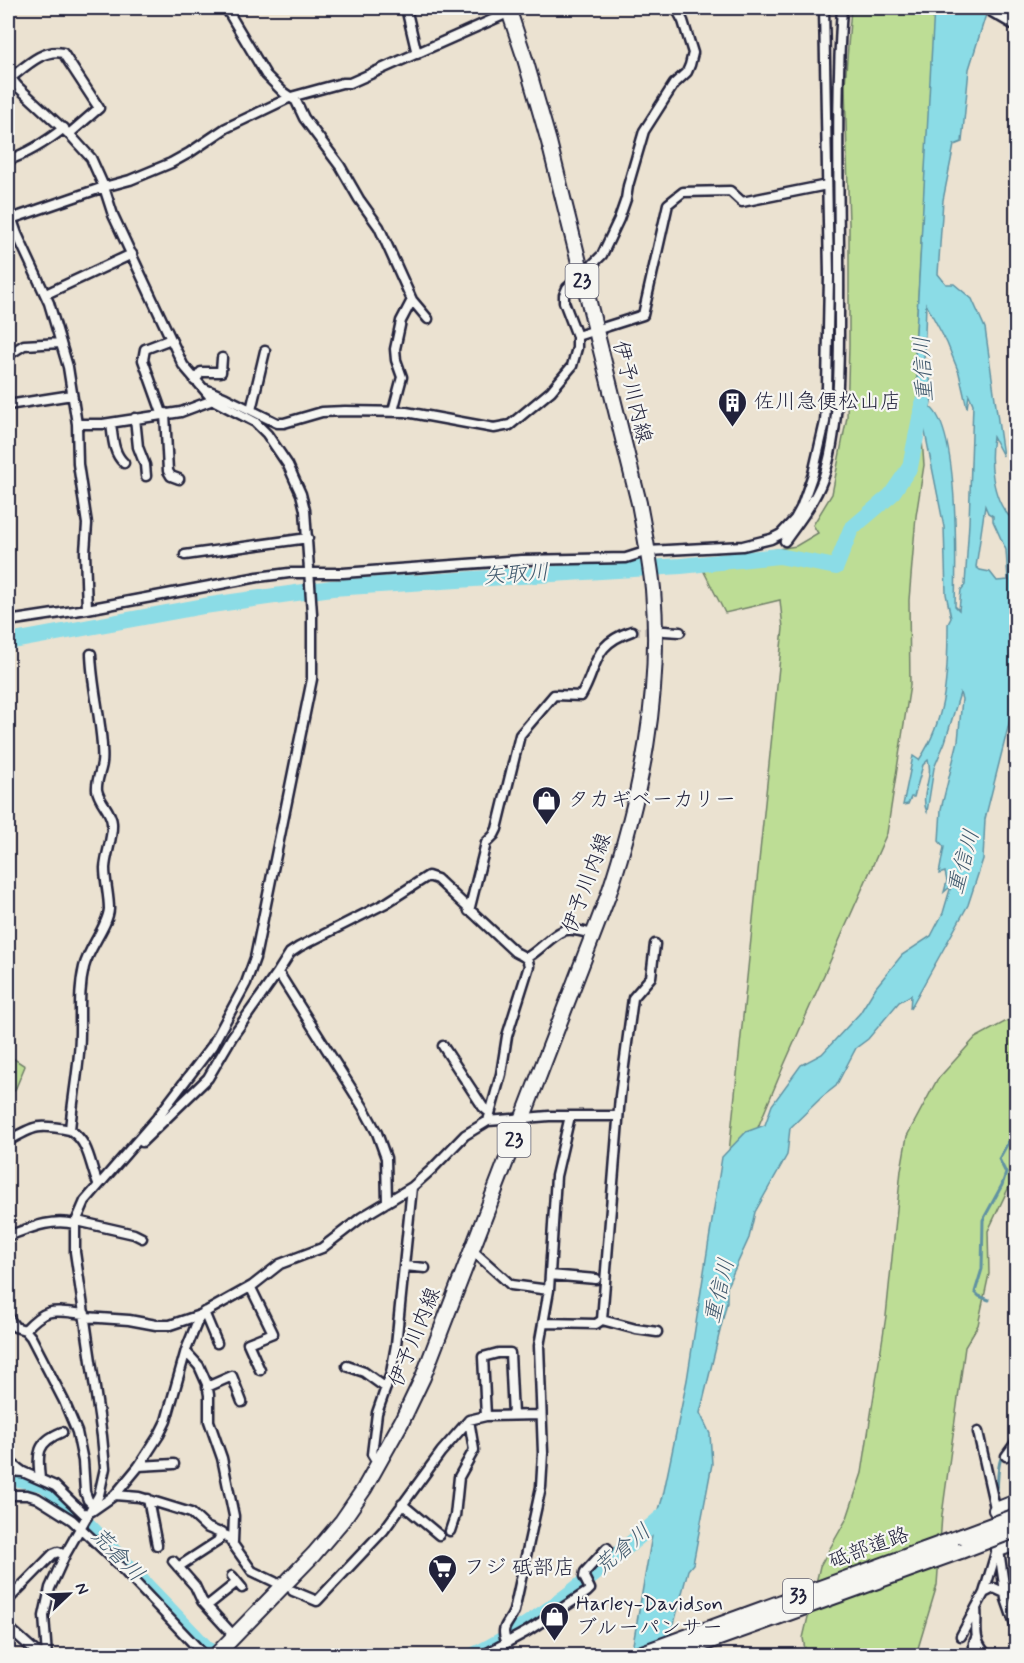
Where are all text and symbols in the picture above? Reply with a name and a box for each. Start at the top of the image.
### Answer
road number: 23 [566,264,598,298]
water label: 重信川 [908,335,940,403]
street label: 伊予川内線 [606,338,658,446]
building icon: 佐川急便松山店 [717,386,749,428]
place label: 佐川急便松山店 [754,388,901,416]
water label: 矢取川 [482,559,550,591]
shop icon: タカギベーカリー [531,784,563,826]
place label: タカギベーカリー [568,786,736,814]
water label: 重信川 [941,826,987,898]
street label: 伊予川内線 [556,829,618,937]
road number: 23 [498,1123,530,1157]
water label: 重信川 [698,1256,742,1326]
street label: 伊予川内線 [382,1283,448,1391]
water label: 荒倉川 [589,1518,657,1582]
street label: 砥部道路 [825,1520,913,1576]
water label: 荒倉川 [84,1522,150,1588]
supermarket icon: フジ 砥部店 [427,1552,459,1594]
place label: フジ 砥部店 [464,1554,575,1582]
north arrow [39,1564,99,1624]
road number: 33 [783,1579,813,1613]
text: N [70,1580,93,1598]
place label: Harley-Davidson ブルーパンサー [576,1590,723,1642]
shop icon: Harley-Davidson ブルーパンサー [539,1600,571,1642]

